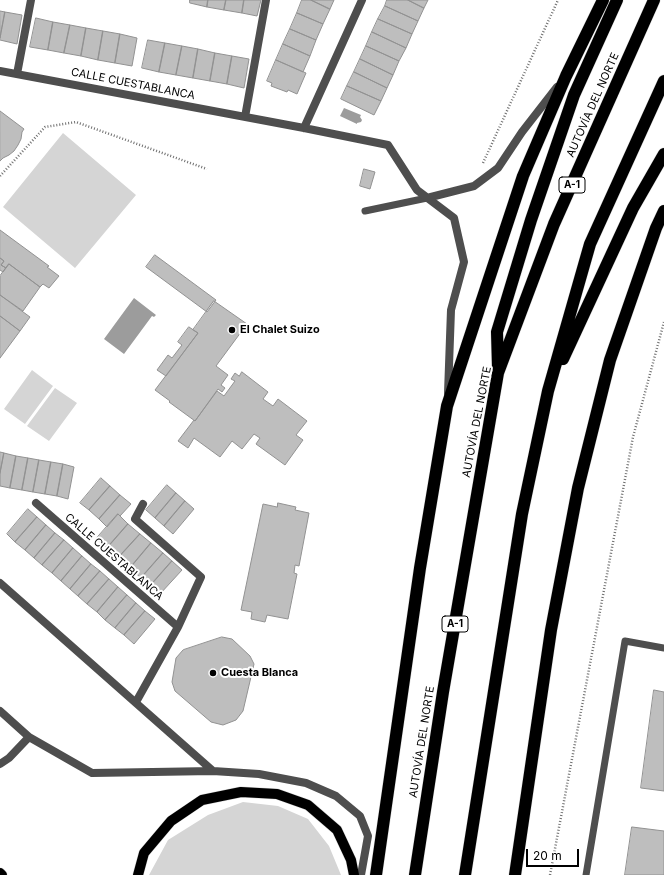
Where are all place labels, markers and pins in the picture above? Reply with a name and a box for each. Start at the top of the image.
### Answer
place label: El Chalet Suizo [240,323,320,337]
marker: El Chalet Suizo [227,325,237,335]
place label: Cuesta Blanca [221,666,298,680]
marker: Cuesta Blanca [208,668,218,678]

